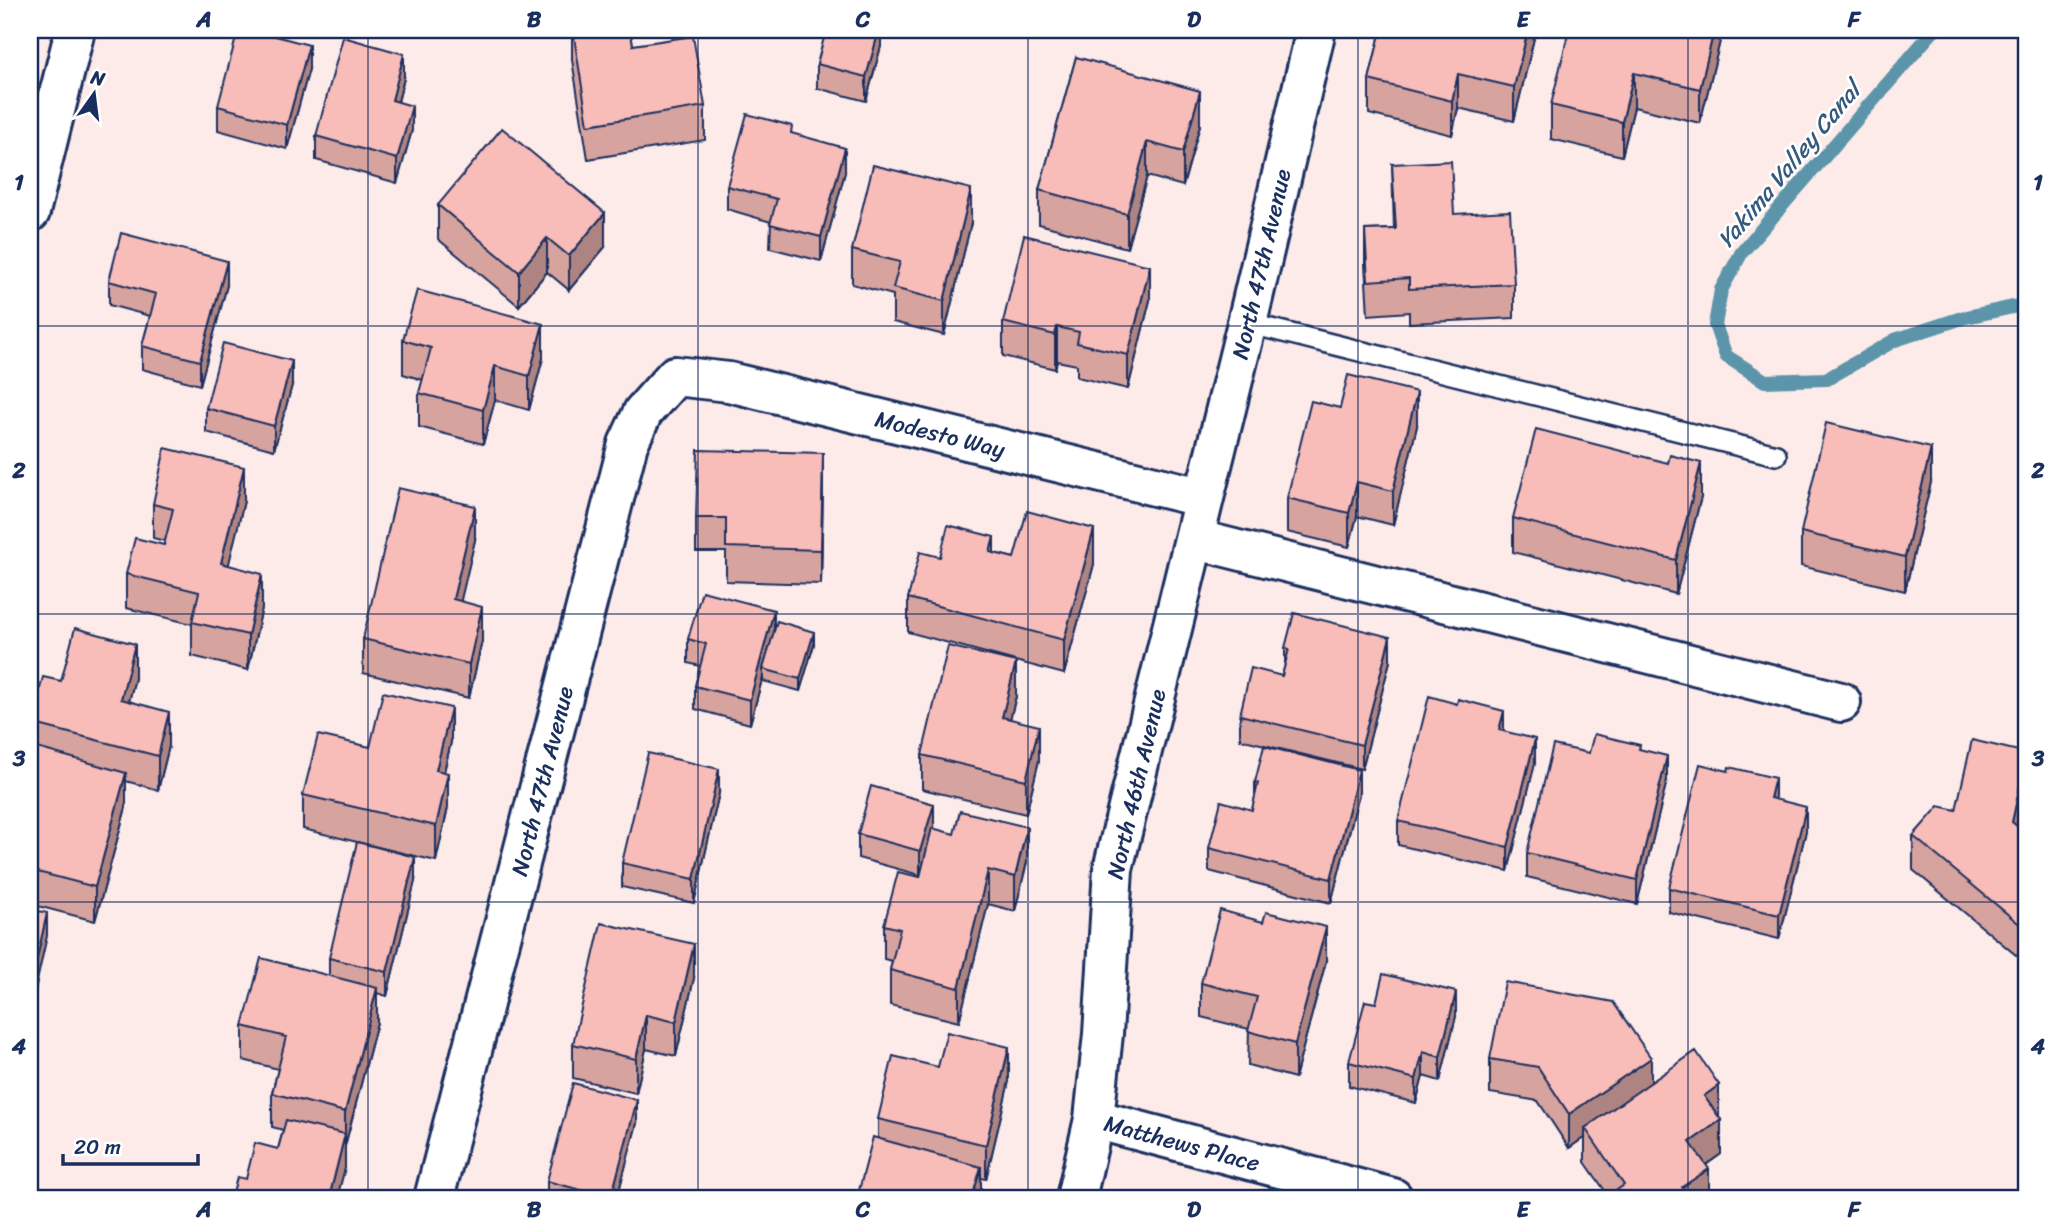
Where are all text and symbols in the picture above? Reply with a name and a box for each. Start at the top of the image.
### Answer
text: A [195,0,212,40]
text: B [527,0,542,40]
text: C [855,0,871,40]
text: D [1187,0,1202,40]
text: E [1517,0,1532,40]
text: F [1847,0,1862,40]
north arrow [60,60,130,130]
text: N [87,60,109,96]
water label: Yakima Valley Canal [1706,68,1875,258]
text: 1 [14,162,24,203]
text: 1 [2033,162,2043,203]
street label: North 47th Avenue [1220,165,1303,363]
street label: Modesto Way [870,399,1009,470]
text: 2 [11,450,26,491]
text: 2 [2030,450,2045,491]
street label: North 47th Avenue [499,682,586,880]
street label: North 46th Avenue [1095,685,1178,883]
text: 3 [12,738,26,779]
text: 3 [2031,738,2045,779]
text: 4 [11,1026,27,1067]
text: 4 [2030,1026,2046,1067]
street label: Matthews Place [1099,1103,1265,1184]
scale bar [63,1123,198,1167]
text: 20 m [74,1128,121,1166]
text: A [195,1189,212,1228]
text: B [527,1189,542,1228]
text: C [855,1189,871,1228]
text: D [1187,1189,1202,1228]
text: E [1517,1189,1532,1228]
text: F [1847,1189,1862,1228]

